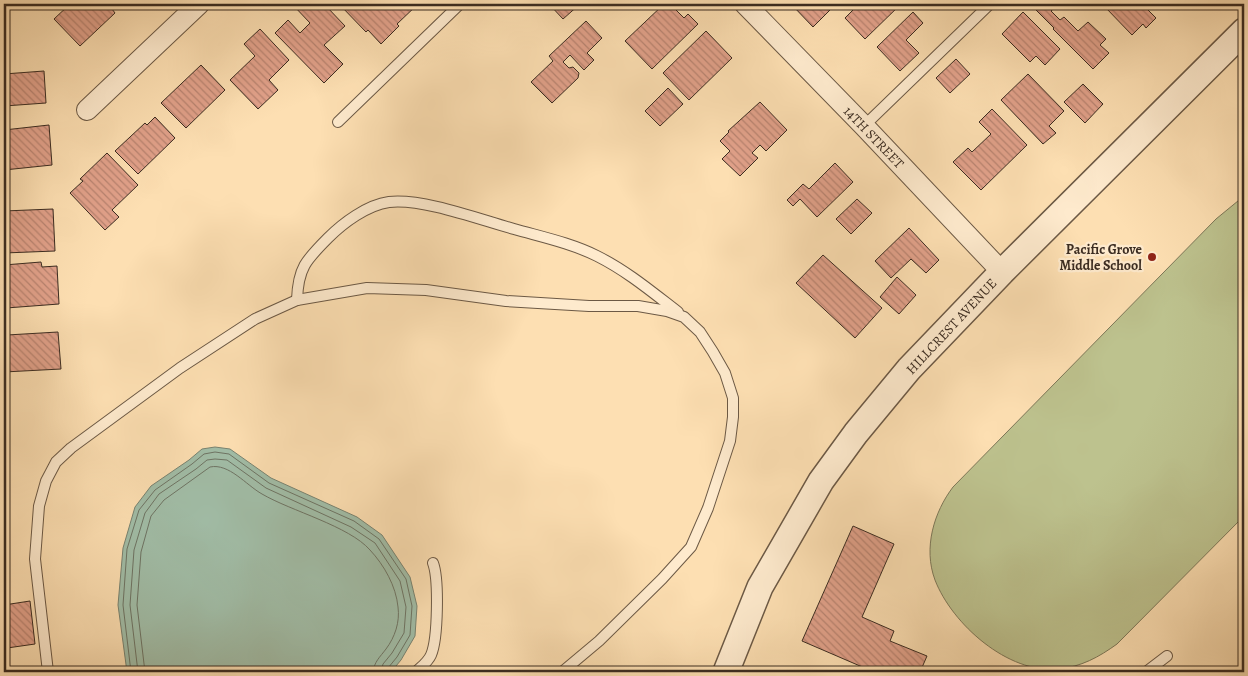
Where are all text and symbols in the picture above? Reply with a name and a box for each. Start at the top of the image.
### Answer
street label: 14TH STREET [839,102,908,173]
place label: Pacific Grove Middle School [1060,240,1143,275]
marker: Pacific Grove Middle School [1146,251,1158,263]
street label: HILLCREST AVENUE [902,274,1001,379]

